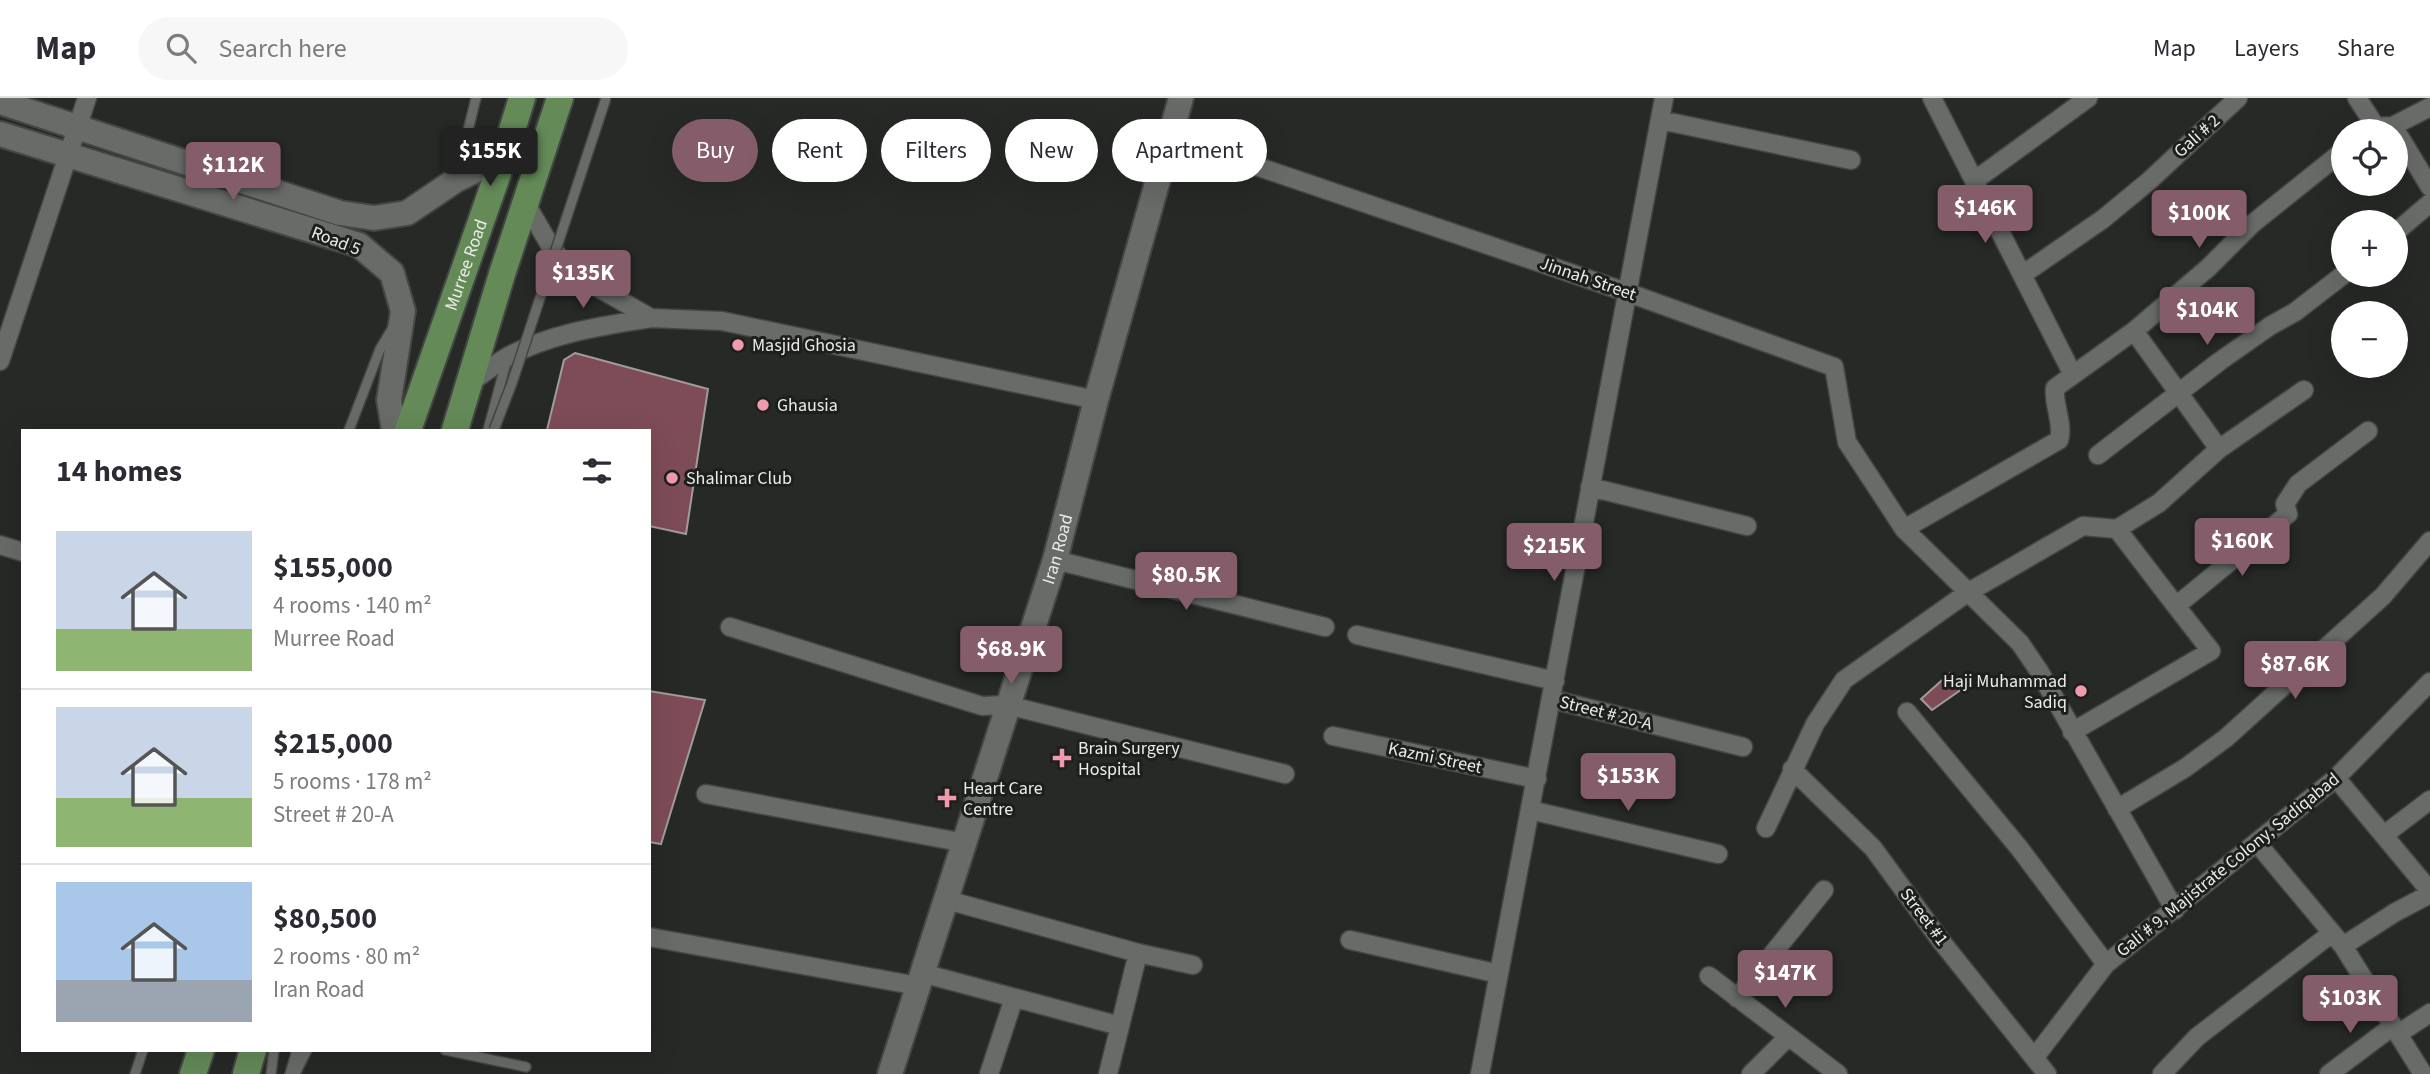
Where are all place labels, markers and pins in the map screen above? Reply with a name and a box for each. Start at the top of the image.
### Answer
pin: $155K [441,129,539,188]
pin: $112K [184,142,282,202]
pin: $146K [1936,186,2034,245]
pin: $100K [2150,190,2248,250]
pin: $135K [534,250,632,310]
pin: $104K [2158,288,2256,347]
place label: Masjid Ghosia [752,333,856,358]
marker: Masjid Ghosia [730,337,746,353]
place label: Ghausia [777,393,838,418]
marker: Ghausia [755,397,771,413]
place label: Shalimar Club [686,466,792,491]
marker: Shalimar Club [664,470,680,486]
pin: $160K [2193,518,2291,578]
pin: $215K [1505,524,1603,583]
pin: $80.5K [1129,552,1243,612]
pin: $68.9K [954,626,1068,686]
pin: $87.6K [2238,642,2352,701]
place label: Haji Muhammad Sadiq [1943,669,2067,715]
marker: Haji Muhammad Sadiq [2073,683,2089,699]
place label: Brain Surgery Hospital [1078,736,1180,782]
marker: Brain Surgery Hospital [1052,748,1072,768]
pin: $153K [1579,754,1677,813]
place label: Heart Care Centre [963,776,1043,822]
marker: Heart Care Centre [937,788,957,808]
pin: $147K [1736,950,1834,1010]
pin: $103K [2301,976,2399,1035]

